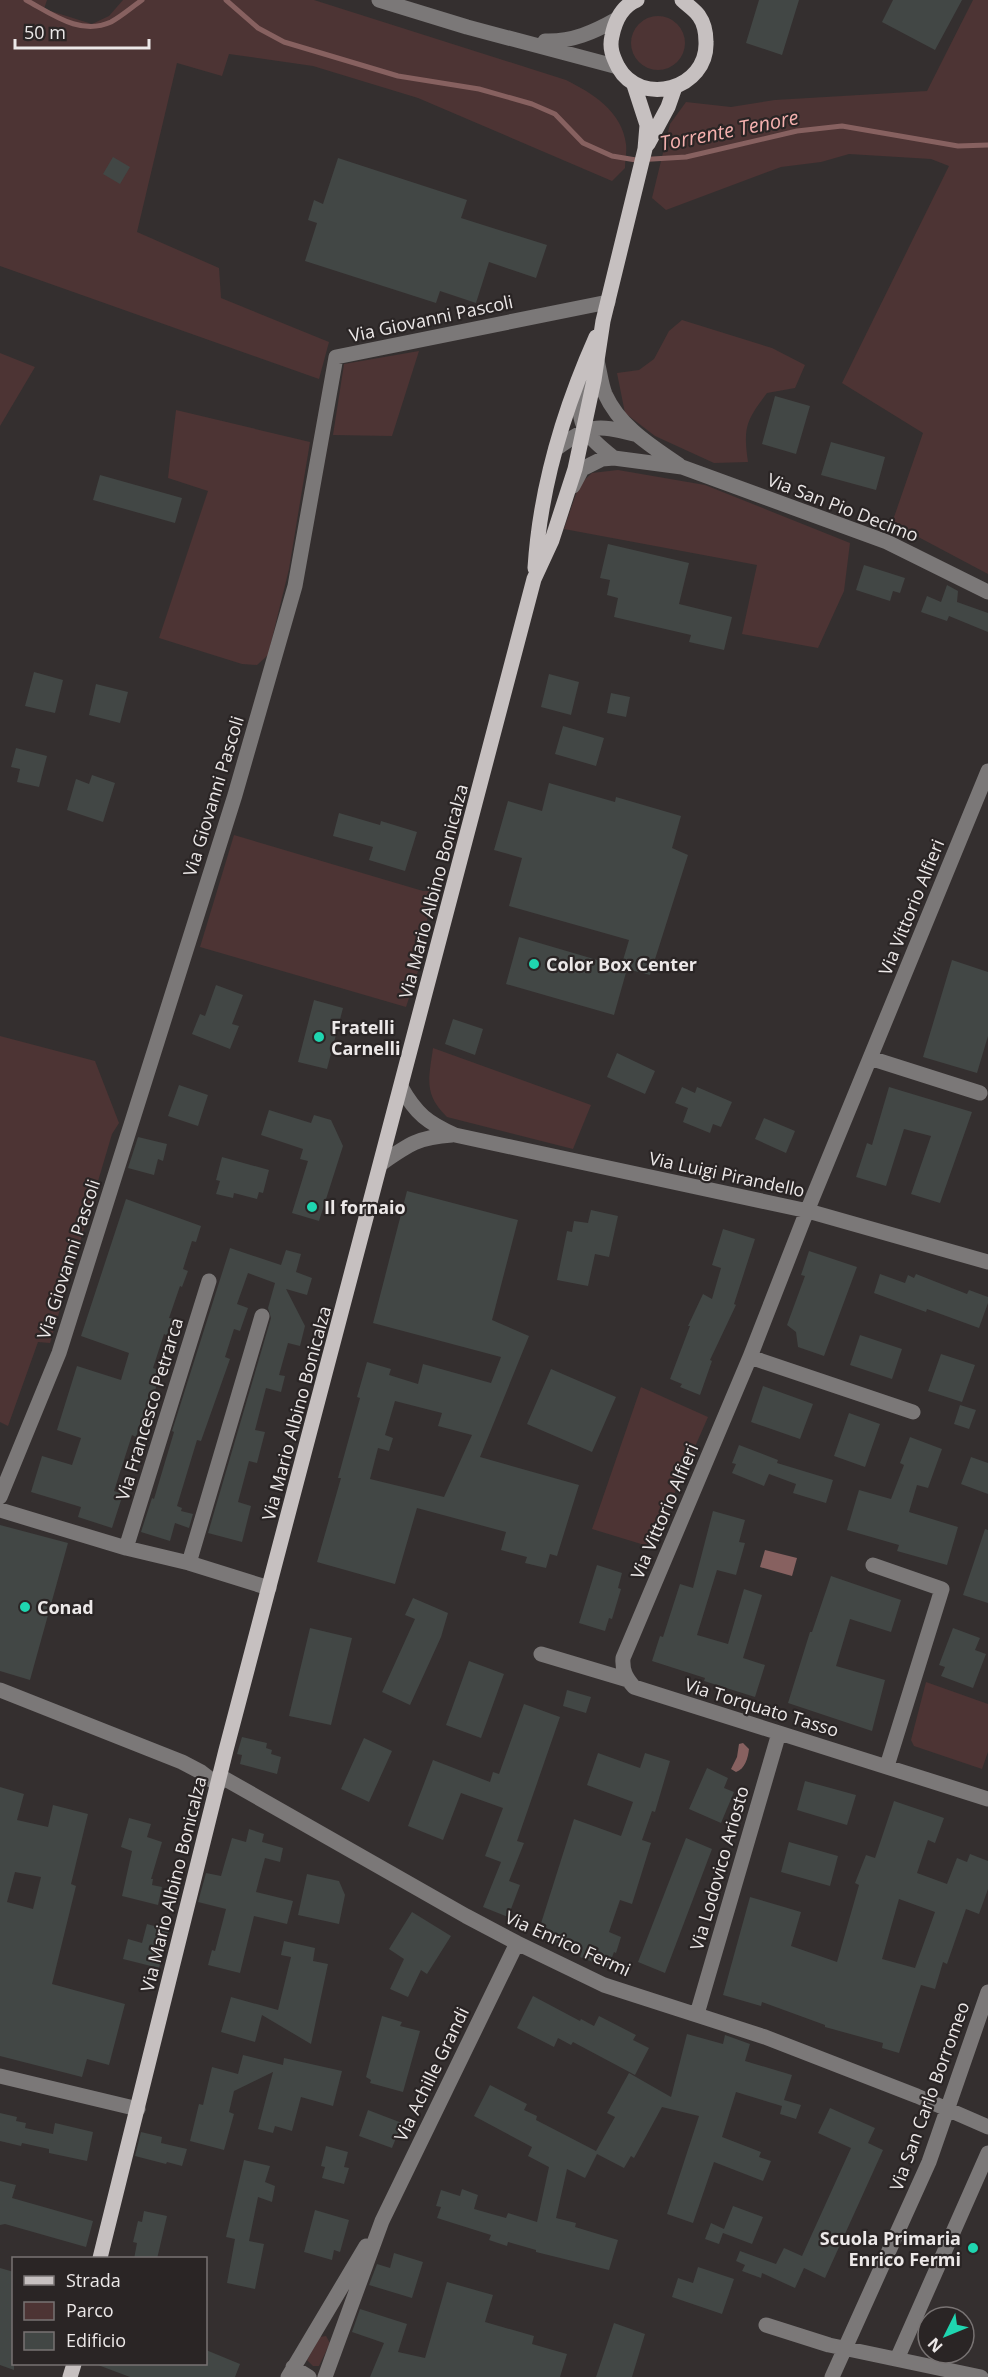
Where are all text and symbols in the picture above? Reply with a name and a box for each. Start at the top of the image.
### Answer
scale bar [15,12,148,50]
text: 50 m [24,20,66,44]
water label: Torrente Tenore [657,103,801,157]
street label: Via Giovanni Pascoli [347,289,515,347]
street label: Via San Pio Decimo [764,467,922,547]
street label: Via Giovanni Pascoli [177,713,249,879]
street label: Via Mario Albino Bonicalza [393,781,473,1001]
street label: Via Vittorio Alfieri [873,835,949,979]
place label: Color Box Center [546,952,697,976]
marker: Color Box Center [527,957,541,971]
place label: Fratelli Carnelli [331,1015,400,1060]
marker: Fratelli Carnelli [312,1030,326,1044]
street label: Via Luigi Pirandello [647,1146,807,1202]
street label: Via Giovanni Pascoli [31,1176,105,1342]
place label: Il fornaio [324,1195,406,1219]
marker: Il fornaio [305,1200,319,1214]
street label: Via Mario Albino Bonicalza [256,1303,336,1523]
street label: Via Francesco Petrarca [110,1315,188,1503]
street label: Via Vittorio Alfieri [625,1440,703,1582]
place label: Conad [37,1595,94,1619]
marker: Conad [18,1600,32,1614]
street label: Via Torquato Tasso [682,1672,842,1742]
street label: Via Mario Albino Bonicalza [135,1774,211,1994]
street label: Via Lodovico Ariosto [684,1783,754,1953]
street label: Via Enrico Fermi [501,1905,635,1981]
street label: Via San Carlo Borromeo [884,1998,974,2194]
street label: Via Achille Grandi [388,2003,474,2145]
place label: Scuola Primaria Enrico Fermi [820,2226,961,2271]
marker: Scuola Primaria Enrico Fermi [966,2241,980,2255]
legend [12,2257,207,2365]
text: Strada [66,2268,121,2292]
text: Parco [66,2298,114,2322]
north arrow [916,2305,976,2365]
text: Edificio [66,2328,126,2352]
text: N [923,2333,948,2357]

